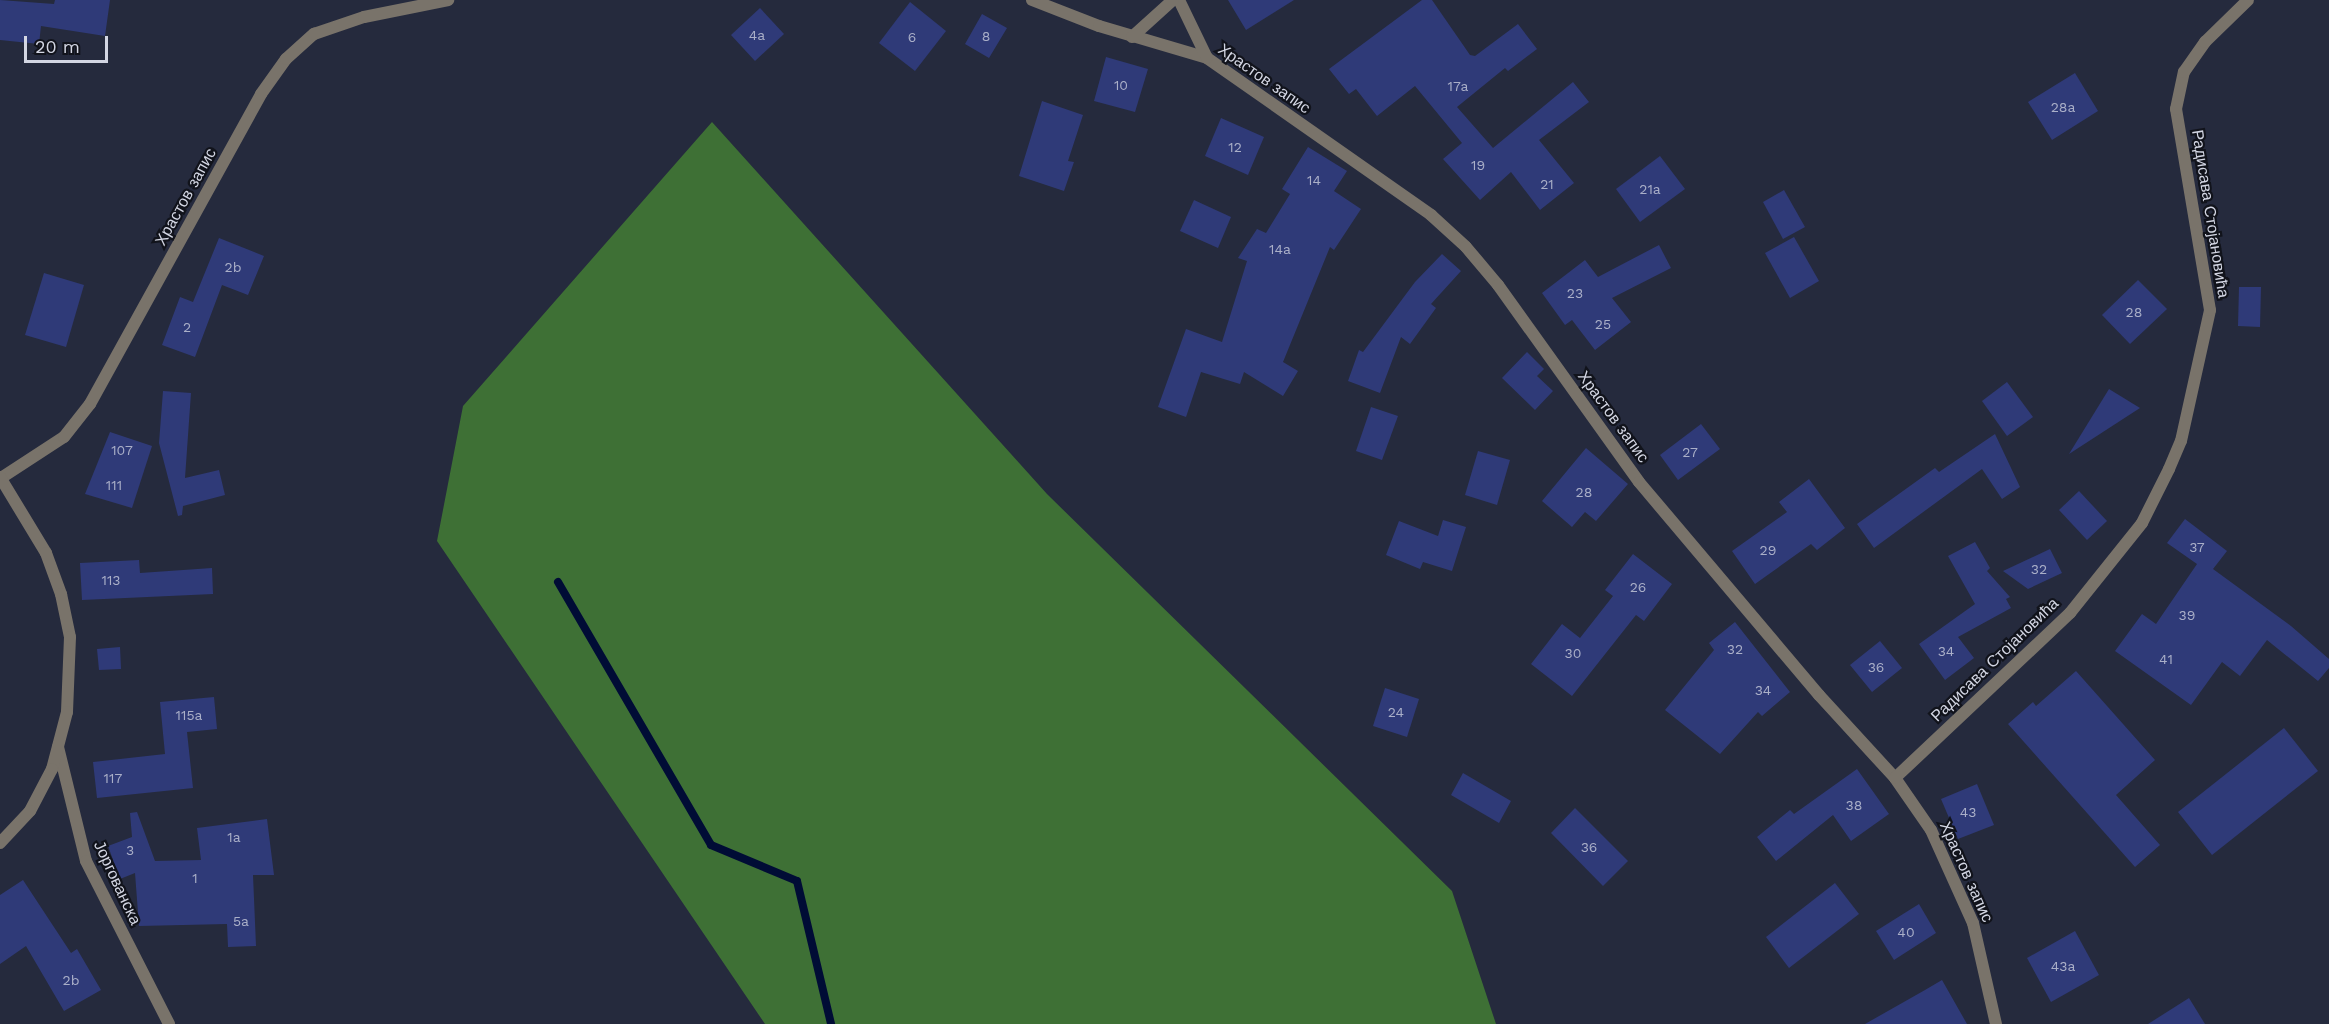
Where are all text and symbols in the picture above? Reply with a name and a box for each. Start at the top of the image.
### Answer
scale bar [27,24,111,62]
house number: 4a [749,27,765,43]
house number: 8 [982,28,990,44]
house number: 6 [908,29,916,45]
text: 20 m [35,36,80,57]
street label: Храстов запис [1214,40,1314,118]
house number: 10 [1114,77,1128,93]
house number: 17a [1448,78,1468,94]
house number: 28a [2051,99,2075,115]
street label: Радисава Стојановића [2187,129,2233,299]
house number: 12 [1228,139,1242,155]
street label: Храстов запис [151,145,221,249]
house number: 19 [1471,157,1485,173]
house number: 14 [1307,172,1321,188]
house number: 21 [1540,176,1554,192]
house number: 21a [1639,181,1661,197]
house number: 14a [1269,241,1291,257]
house number: 2b [225,259,241,275]
house number: 23 [1567,285,1583,301]
house number: 28 [2126,304,2142,320]
house number: 25 [1595,316,1611,332]
house number: 2 [183,319,191,335]
street label: Храстов запис [1573,368,1653,466]
house number: 107 [111,442,133,458]
house number: 27 [1682,444,1698,460]
house number: 111 [106,477,122,493]
house number: 28 [1576,484,1592,500]
house number: 37 [2189,539,2205,555]
house number: 29 [1760,542,1776,558]
house number: 32 [2031,561,2047,577]
house number: 113 [101,572,121,588]
house number: 26 [1630,579,1646,595]
street label: Радисава Стојановића [1927,594,2063,726]
house number: 39 [2179,607,2195,623]
house number: 32 [1727,641,1743,657]
house number: 34 [1938,643,1954,659]
house number: 30 [1565,645,1581,661]
house number: 41 [2159,651,2173,667]
house number: 36 [1868,659,1884,675]
house number: 34 [1755,682,1771,698]
house number: 24 [1388,704,1404,720]
house number: 115a [176,707,202,723]
house number: 117 [104,770,122,786]
house number: 38 [1846,797,1862,813]
house number: 43 [1960,804,1976,820]
street label: Храстов запис [1935,819,1997,925]
house number: 1a [227,829,241,845]
street label: Јоргованска [89,838,145,928]
house number: 36 [1581,839,1597,855]
house number: 3 [126,842,134,858]
house number: 1 [192,870,198,886]
house number: 5a [233,913,249,929]
house number: 40 [1897,924,1915,940]
house number: 43a [2051,958,2075,974]
house number: 2b [63,972,79,988]

